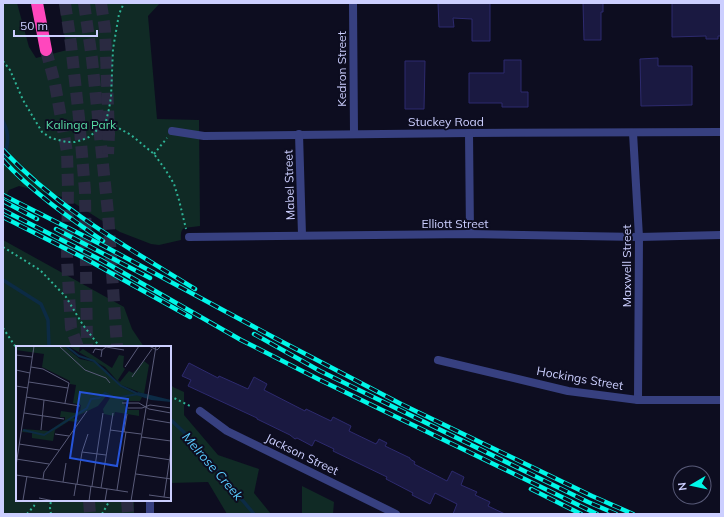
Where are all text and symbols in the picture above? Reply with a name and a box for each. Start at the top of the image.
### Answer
scale bar [14,12,97,38]
text: 50 m [20,18,48,33]
street label: Kedron Street [334,31,349,107]
street label: Stuckey Road [408,114,484,129]
park label: Kalinga Park [46,117,117,132]
street label: Mabel Street [280,150,298,220]
street label: Elliott Street [422,216,488,231]
street label: Maxwell Street [619,225,634,307]
inset map [16,346,171,501]
street label: Hockings Street [536,363,624,393]
water label: Melrose Creek [179,429,247,503]
street label: Jackson Street [263,430,341,478]
north arrow [672,465,712,505]
text: N [675,481,690,492]

